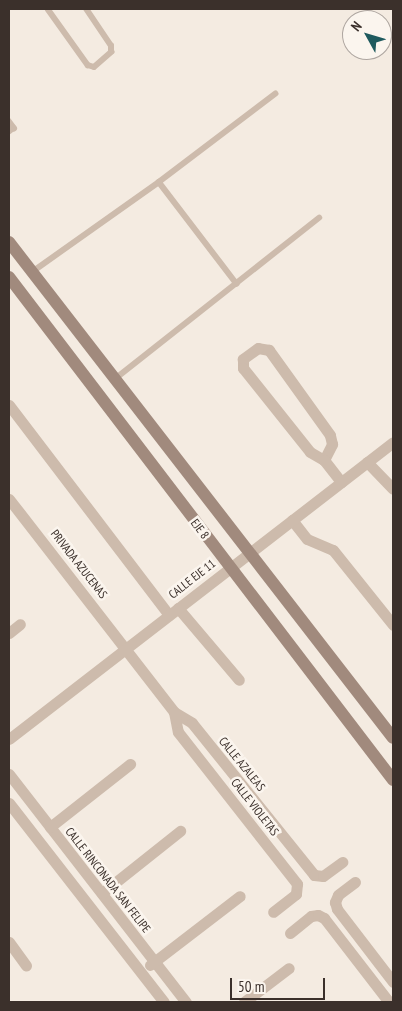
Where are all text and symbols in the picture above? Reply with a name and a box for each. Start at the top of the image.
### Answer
north arrow [342,10,392,60]
text: N [347,18,365,35]
street label: EJE 8 [188,516,212,542]
street label: PRIVADA AZUCENAS [47,526,111,602]
street label: CALLE EJE 11 [166,556,218,602]
street label: CALLE AZALEAS [216,734,268,794]
street label: CALLE VIOLETAS [228,775,282,839]
street label: CALLE RINCONADA SAN FELIPE [62,824,154,936]
scale bar [232,968,327,1000]
text: 50 m [238,977,264,996]

